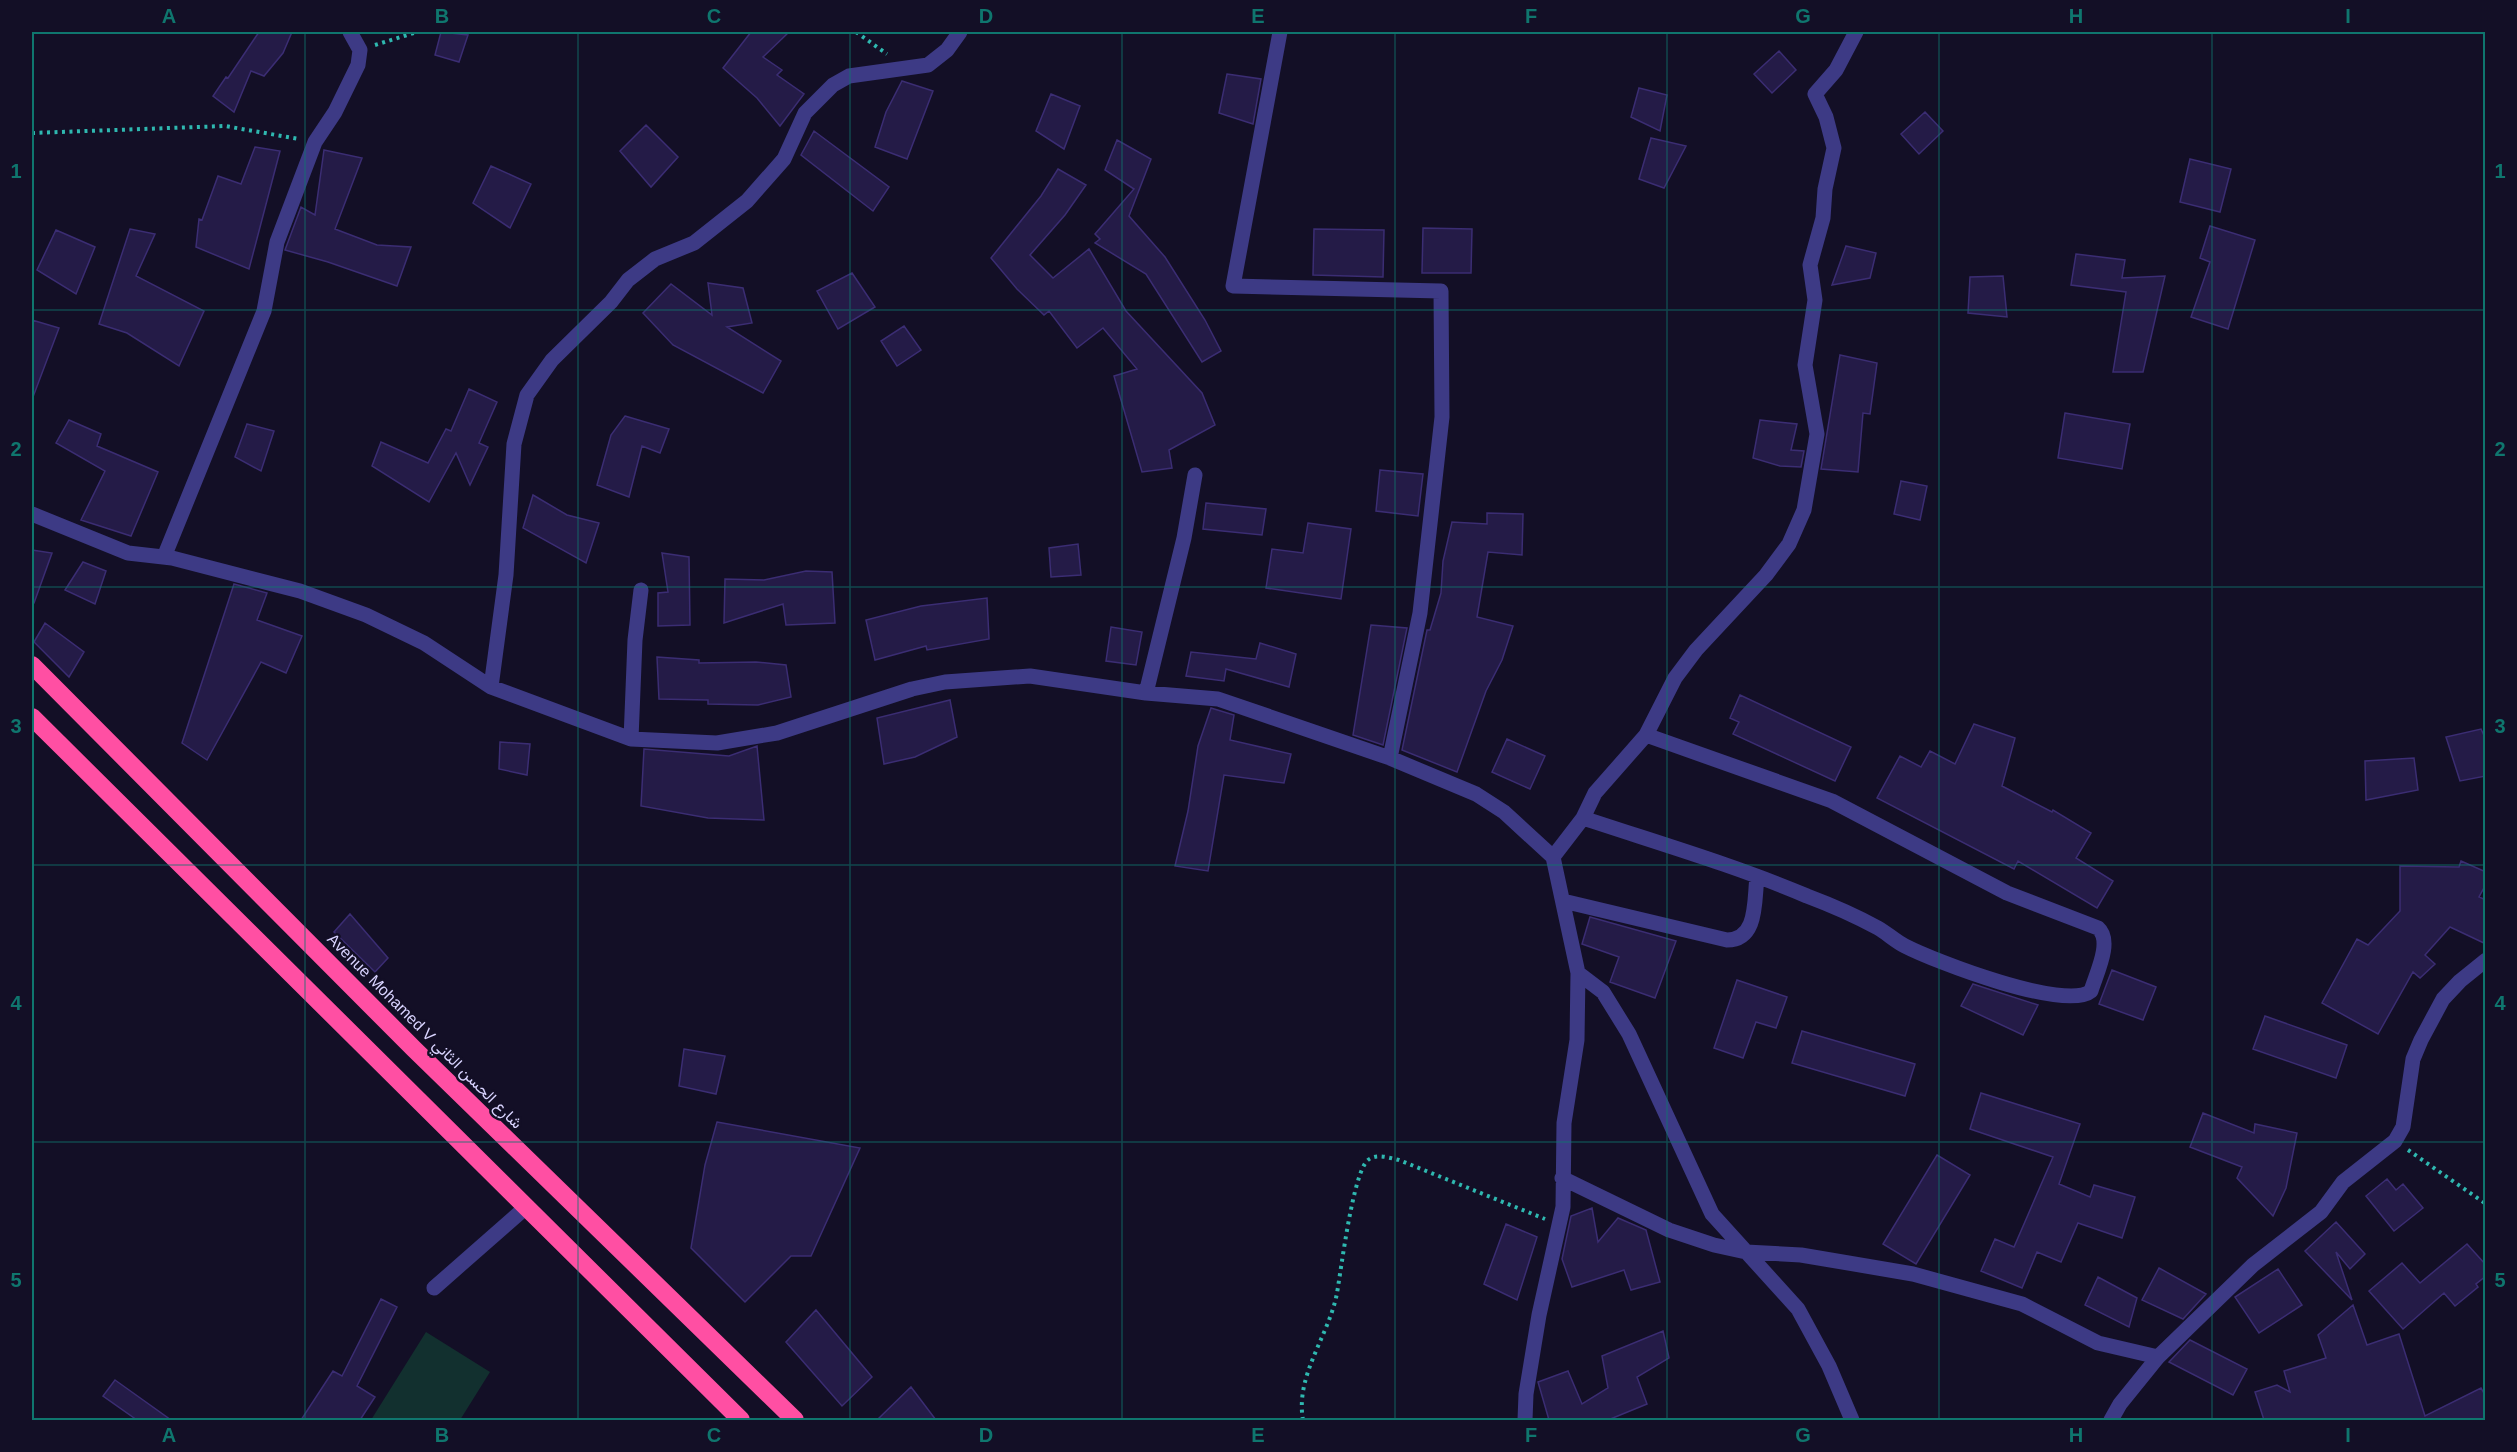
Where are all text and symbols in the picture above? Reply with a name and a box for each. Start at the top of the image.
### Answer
text: A [162,5,176,27]
text: B [435,5,449,27]
text: C [707,5,721,27]
text: D [979,5,993,27]
text: E [1251,5,1265,27]
text: F [1525,5,1537,27]
text: G [1795,5,1811,27]
text: H [2069,5,2083,27]
text: I [2345,5,2351,27]
text: 1 [10,160,22,182]
text: 1 [2494,160,2506,182]
text: 2 [10,438,22,460]
text: 2 [2494,438,2506,460]
text: 3 [10,715,22,737]
text: 3 [2494,715,2506,737]
street label: Avenue Mohamed V شارع الحسن الثاني [321,930,526,1135]
text: 4 [10,992,22,1014]
text: 4 [2494,992,2506,1014]
text: 5 [10,1269,22,1291]
text: 5 [2494,1269,2506,1291]
text: A [162,1424,176,1446]
text: B [435,1424,449,1446]
text: C [707,1424,721,1446]
text: D [979,1424,993,1446]
text: E [1251,1424,1265,1446]
text: F [1525,1424,1537,1446]
text: G [1795,1424,1811,1446]
text: H [2069,1424,2083,1446]
text: I [2345,1424,2351,1446]

